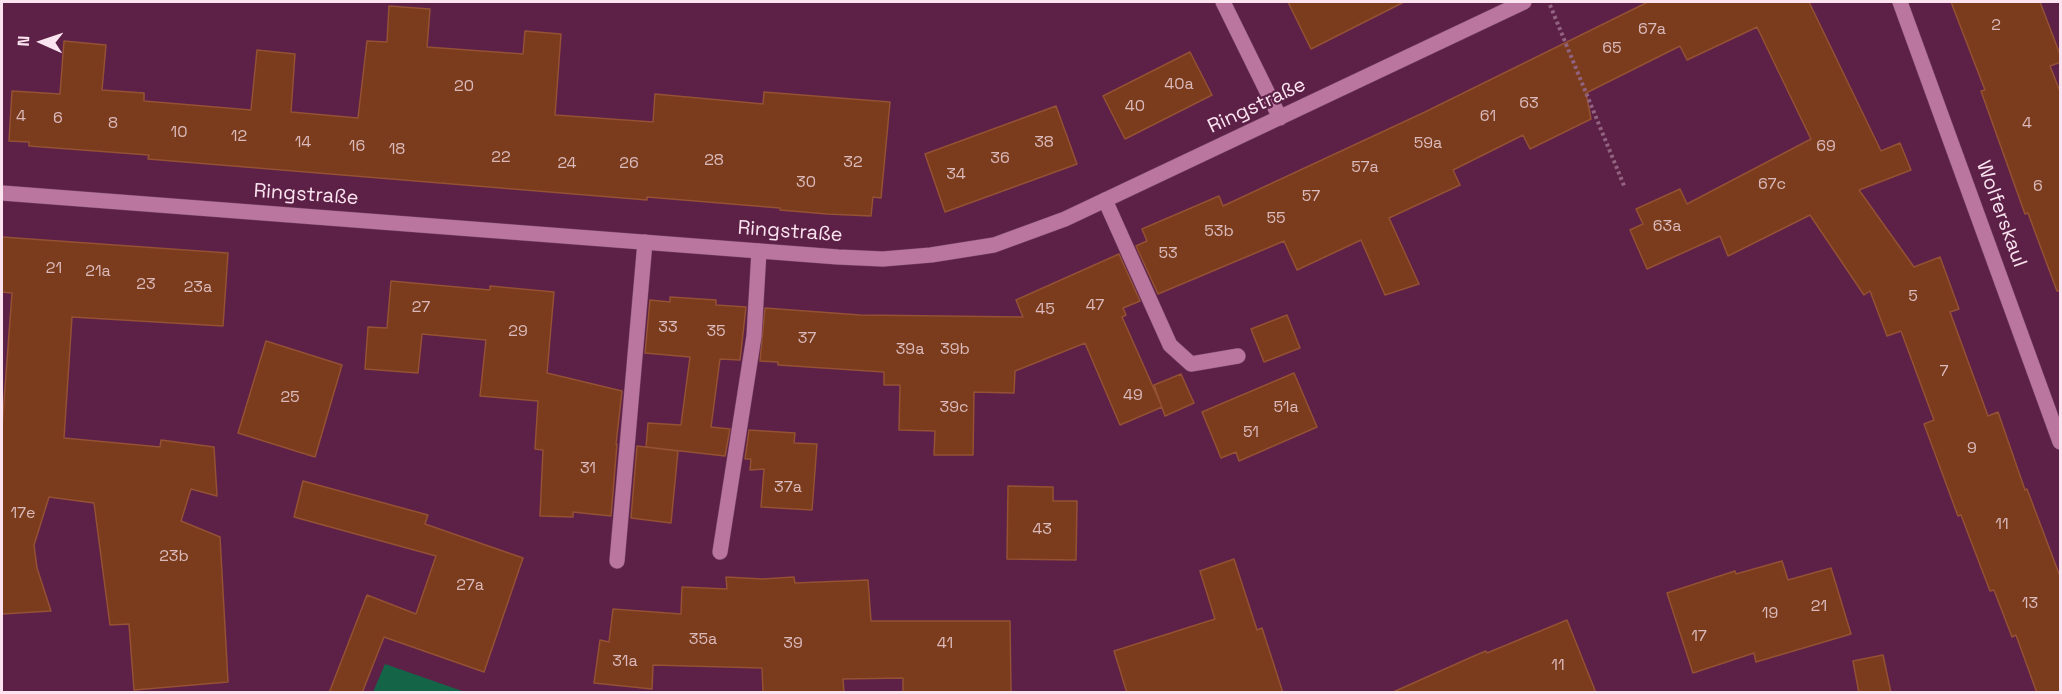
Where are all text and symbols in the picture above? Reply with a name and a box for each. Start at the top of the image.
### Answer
north arrow [12,12,72,72]
house number: 2 [1991,16,2001,36]
house number: 67a [1638,20,1666,40]
text: N [13,35,34,47]
house number: 65 [1602,39,1622,59]
street label: Ringstraße [1204,73,1310,139]
house number: 40a [1164,75,1194,95]
house number: 20 [454,77,474,97]
house number: 63 [1519,94,1539,114]
house number: 40 [1125,97,1145,117]
house number: 4 [16,107,26,127]
house number: 61 [1480,107,1496,127]
house number: 6 [53,109,63,129]
house number: 8 [108,114,118,134]
house number: 4 [2022,114,2032,134]
house number: 10 [171,123,187,143]
house number: 12 [231,127,247,147]
house number: 14 [295,133,311,153]
house number: 38 [1034,133,1054,153]
house number: 59a [1414,134,1442,154]
house number: 16 [349,137,365,157]
house number: 69 [1816,137,1836,157]
house number: 18 [389,140,405,160]
house number: 22 [491,148,511,168]
house number: 36 [990,149,1010,169]
house number: 28 [704,151,724,171]
house number: 32 [843,153,863,173]
house number: 24 [557,154,577,174]
house number: 26 [619,154,639,174]
house number: 57a [1351,158,1379,178]
street label: Wolferskaul [1971,158,2031,270]
house number: 34 [946,165,966,185]
house number: 30 [796,173,816,193]
house number: 67c [1758,175,1786,195]
house number: 6 [2033,177,2043,197]
street label: Ringstraße [253,179,359,211]
house number: 57 [1302,187,1320,207]
house number: 55 [1266,209,1286,229]
street label: Ringstraße [737,216,843,248]
house number: 63a [1653,217,1681,237]
house number: 53b [1204,222,1234,242]
house number: 53 [1158,244,1178,264]
house number: 21 [46,259,62,279]
house number: 21a [85,262,111,282]
house number: 23 [136,275,156,295]
house number: 23a [184,278,212,298]
house number: 5 [1908,287,1918,307]
house number: 47 [1086,296,1104,316]
house number: 27 [412,298,430,318]
house number: 45 [1035,300,1055,320]
house number: 33 [658,318,678,338]
house number: 29 [508,322,528,342]
house number: 35 [706,322,726,342]
house number: 37 [798,329,816,349]
house number: 39a [896,340,924,360]
house number: 39b [940,340,970,360]
house number: 7 [1939,362,1949,382]
house number: 49 [1123,386,1143,406]
house number: 25 [280,388,300,408]
house number: 39c [939,398,969,418]
house number: 51a [1273,398,1299,418]
house number: 51 [1243,423,1259,443]
house number: 9 [1967,439,1977,459]
house number: 31 [580,459,596,479]
house number: 37a [774,478,802,498]
house number: 17e [10,504,36,524]
house number: 11 [1995,515,2009,535]
house number: 43 [1032,520,1052,540]
house number: 23b [159,547,189,567]
house number: 27a [456,576,484,596]
house number: 13 [2022,594,2038,614]
house number: 21 [1811,597,1827,617]
house number: 19 [1762,604,1778,624]
house number: 17 [1691,627,1707,647]
house number: 35a [689,630,717,650]
house number: 39 [783,634,803,654]
house number: 41 [937,634,953,654]
house number: 31a [612,652,638,672]
house number: 11 [1551,656,1565,676]

